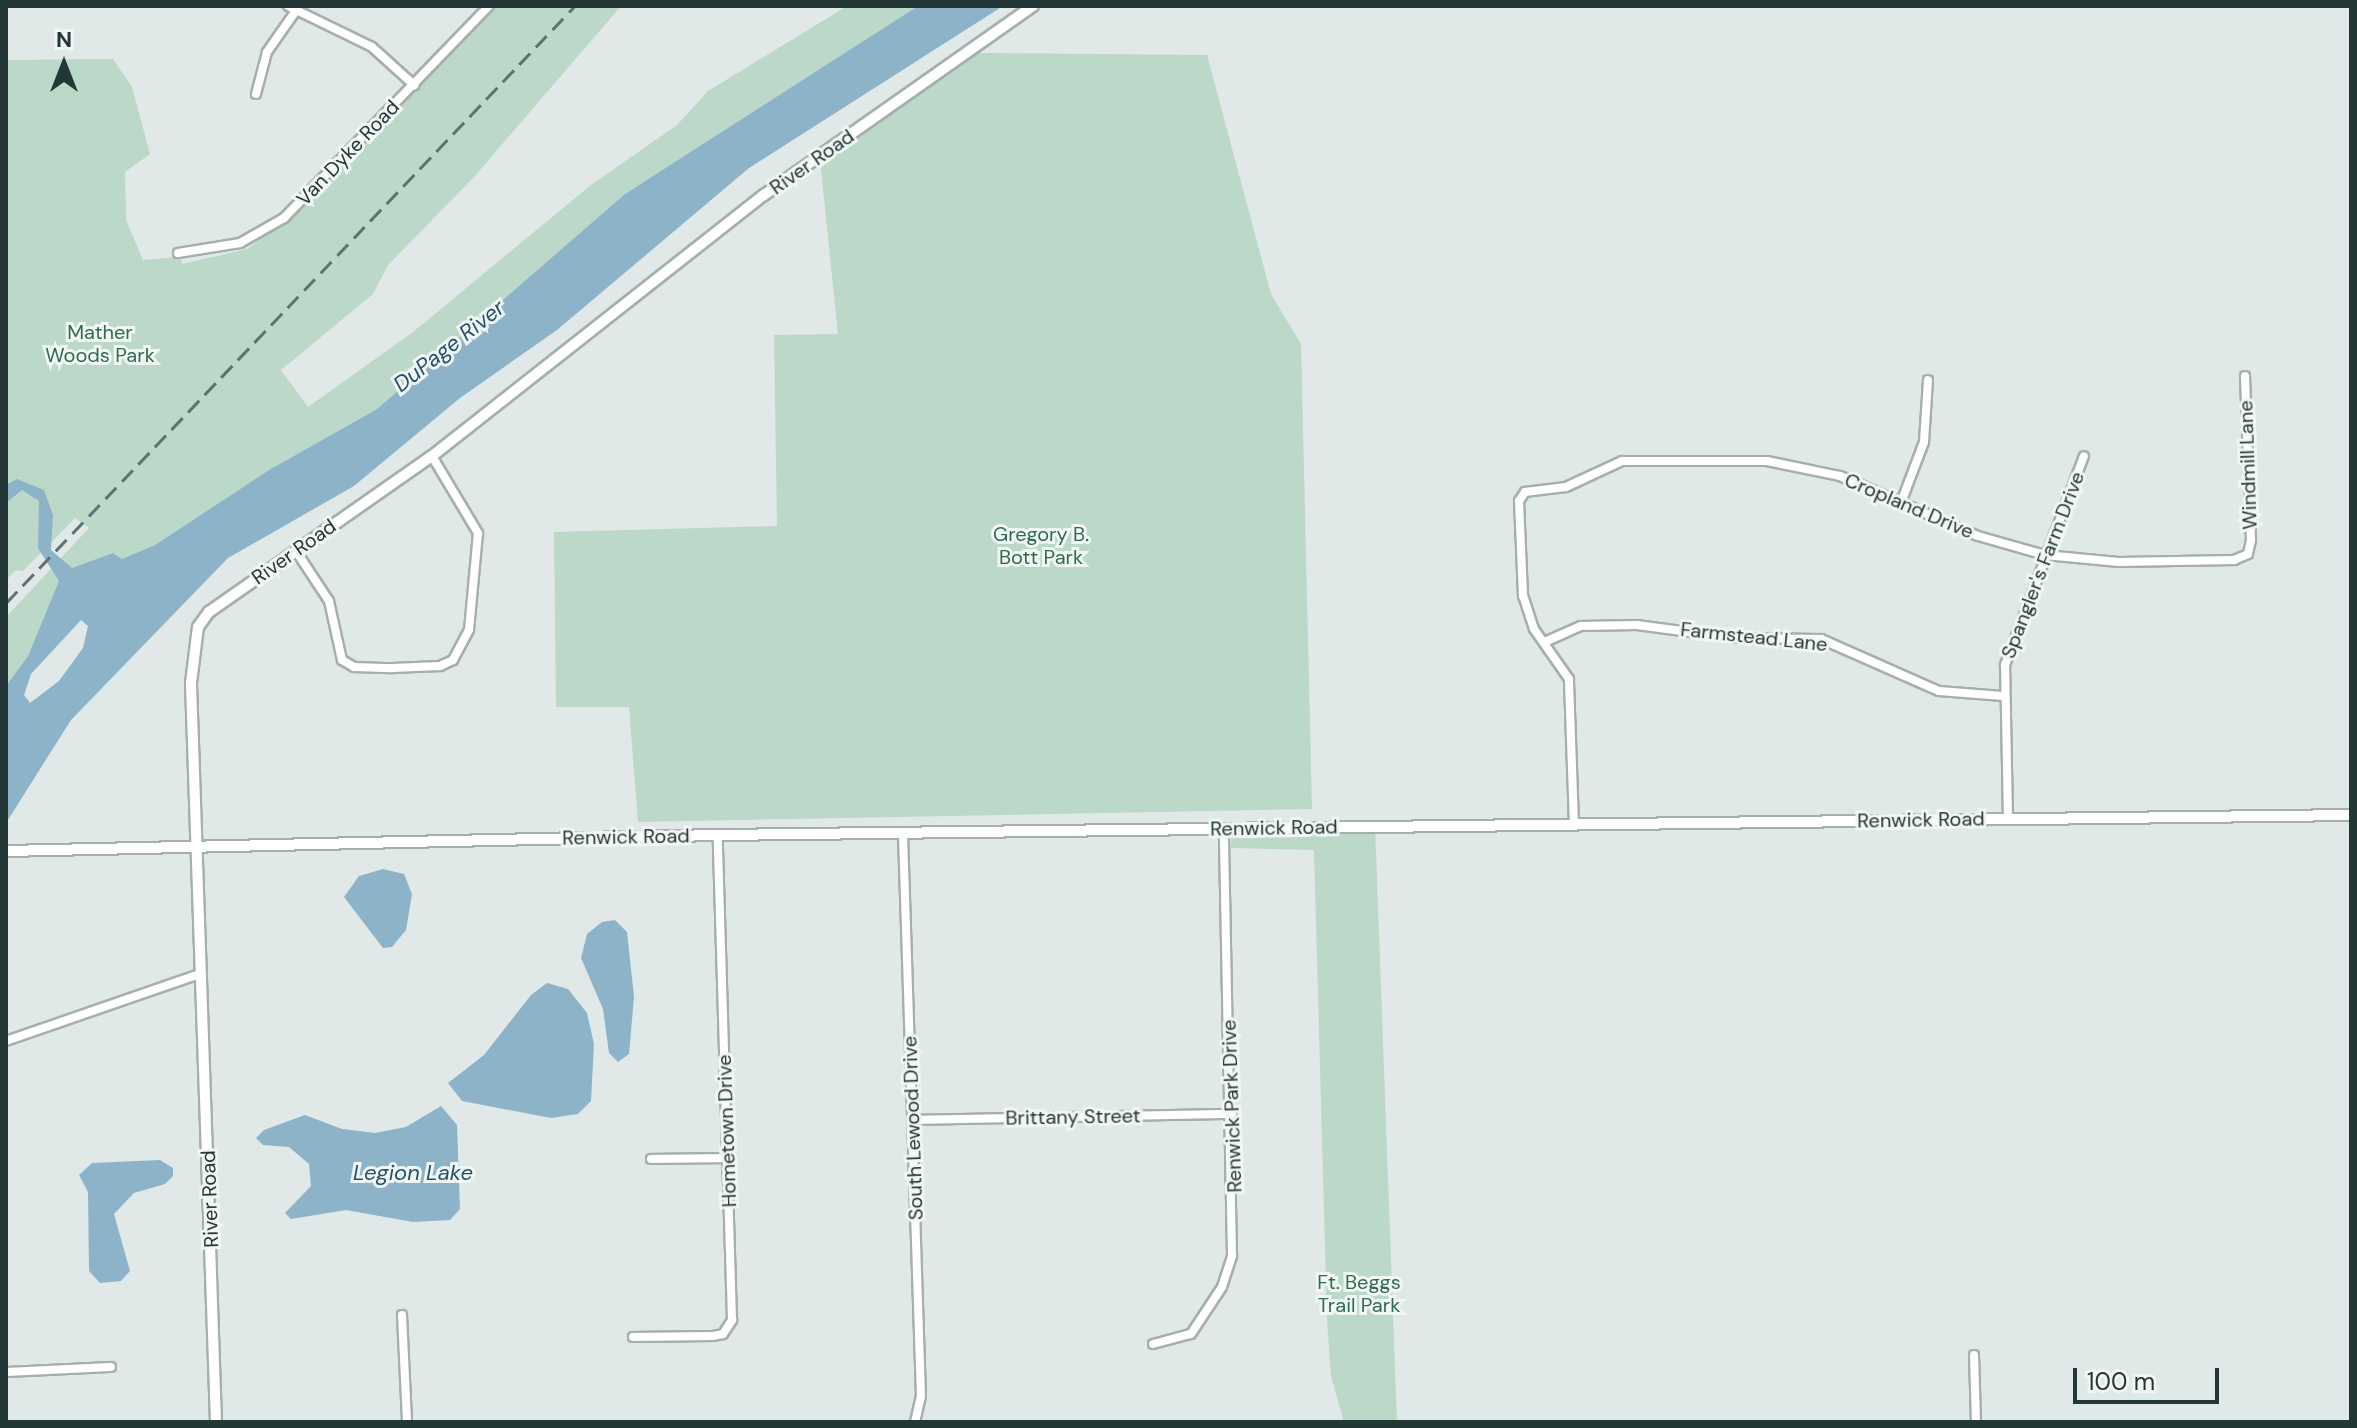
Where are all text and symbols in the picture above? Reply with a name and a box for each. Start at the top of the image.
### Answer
north arrow [24,24,104,104]
text: N [56,25,72,54]
street label: Van Dyke Road [292,95,404,211]
street label: River Road [765,124,859,200]
water label: DuPage River [388,294,510,398]
park label: Mather Woods Park [45,320,155,367]
street label: Windmill Lane [2234,400,2262,530]
street label: Cropland Drive [1841,468,1977,544]
street label: Spangler's Farm Drive [1996,468,2090,662]
street label: River Road [247,514,341,590]
park label: Gregory B. Bott Park [993,523,1089,570]
street label: Farmstead Lane [1679,617,1829,657]
street label: Renwick Road [1857,807,1985,833]
street label: Renwick Road [1210,815,1338,841]
street label: Renwick Road [562,824,690,850]
street label: Renwick Park Drive [1217,1019,1247,1193]
street label: South Lewood Drive [898,1035,928,1221]
street label: Hometown Drive [712,1054,742,1208]
street label: Brittany Street [1005,1104,1141,1130]
street label: River Road [196,1150,224,1248]
water label: Legion Lake [353,1160,473,1186]
park label: Ft. Beggs Trail Park [1317,1271,1401,1318]
scale bar [2077,1352,2223,1402]
text: 100 m [2087,1366,2155,1397]

